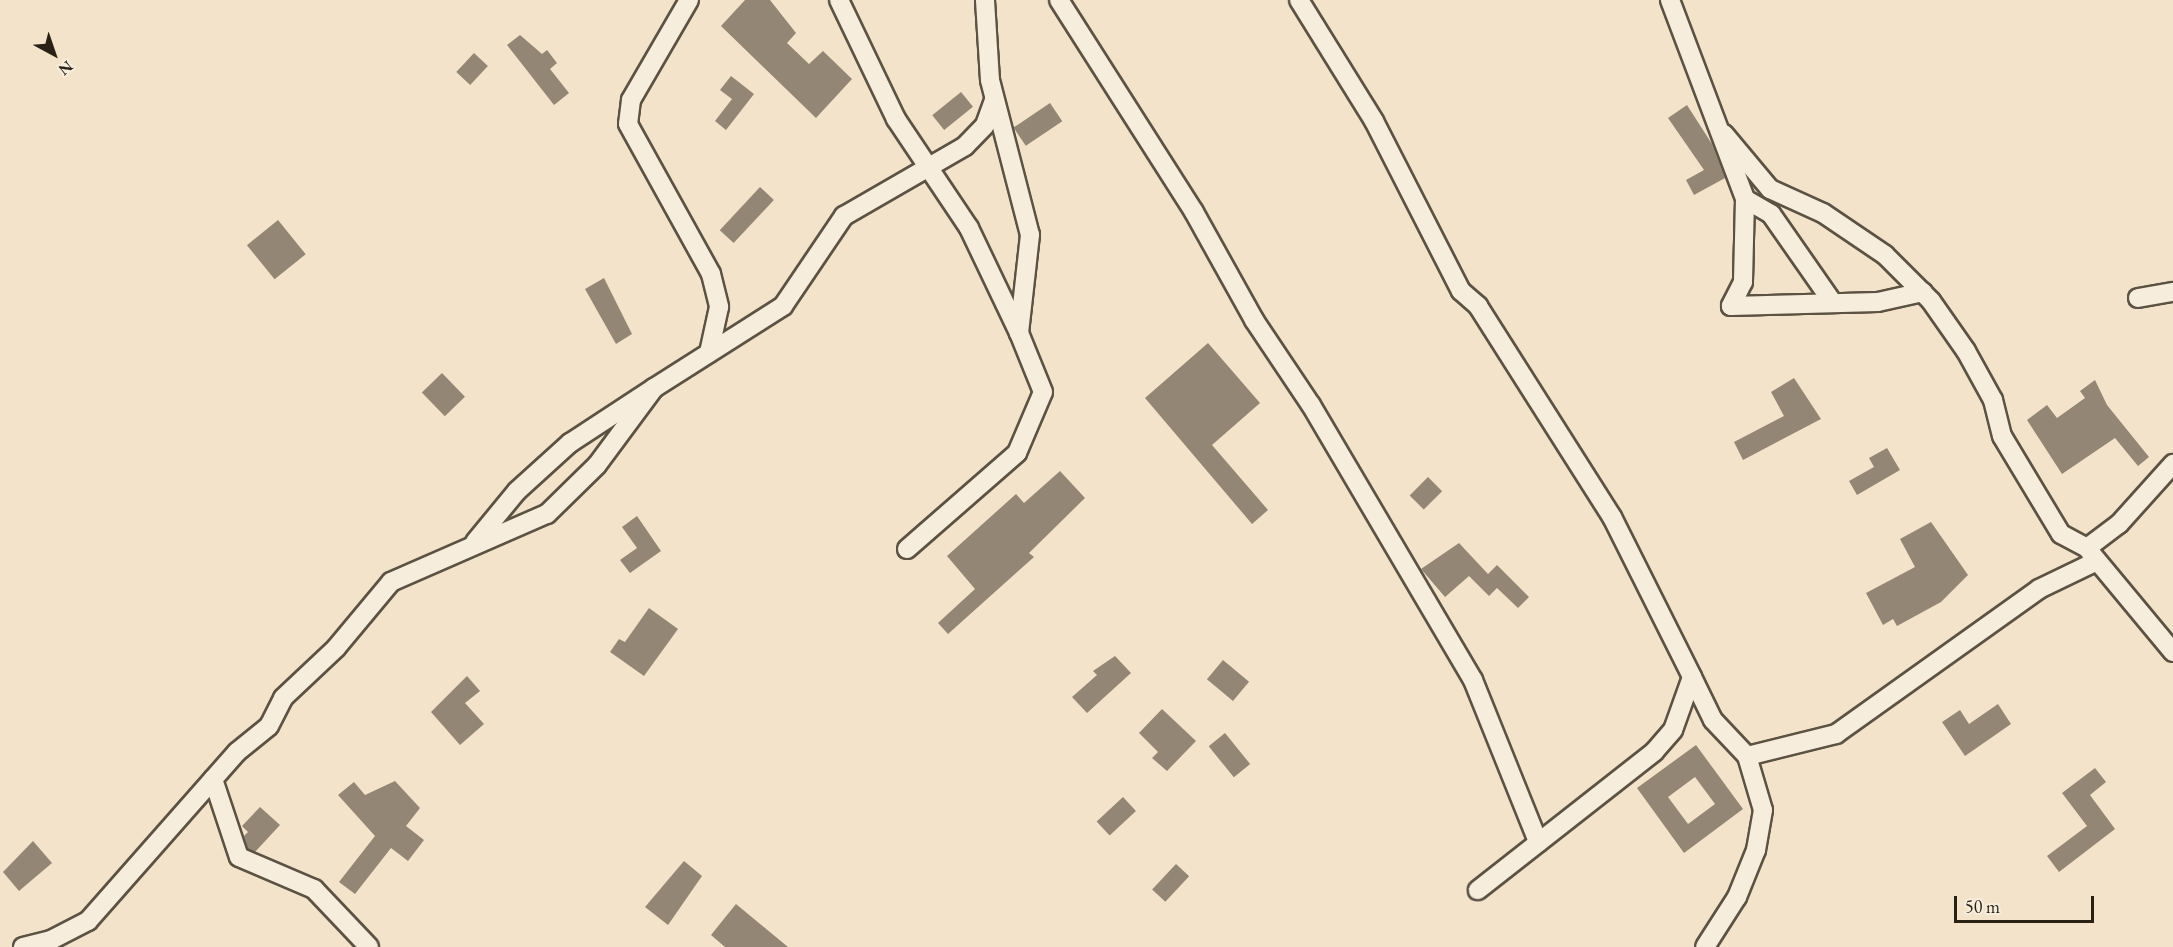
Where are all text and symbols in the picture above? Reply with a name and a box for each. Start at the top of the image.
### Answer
north arrow [24,24,84,84]
text: N [54,56,78,80]
scale bar [1957,884,2096,922]
text: 50 m [1965,895,2000,918]

